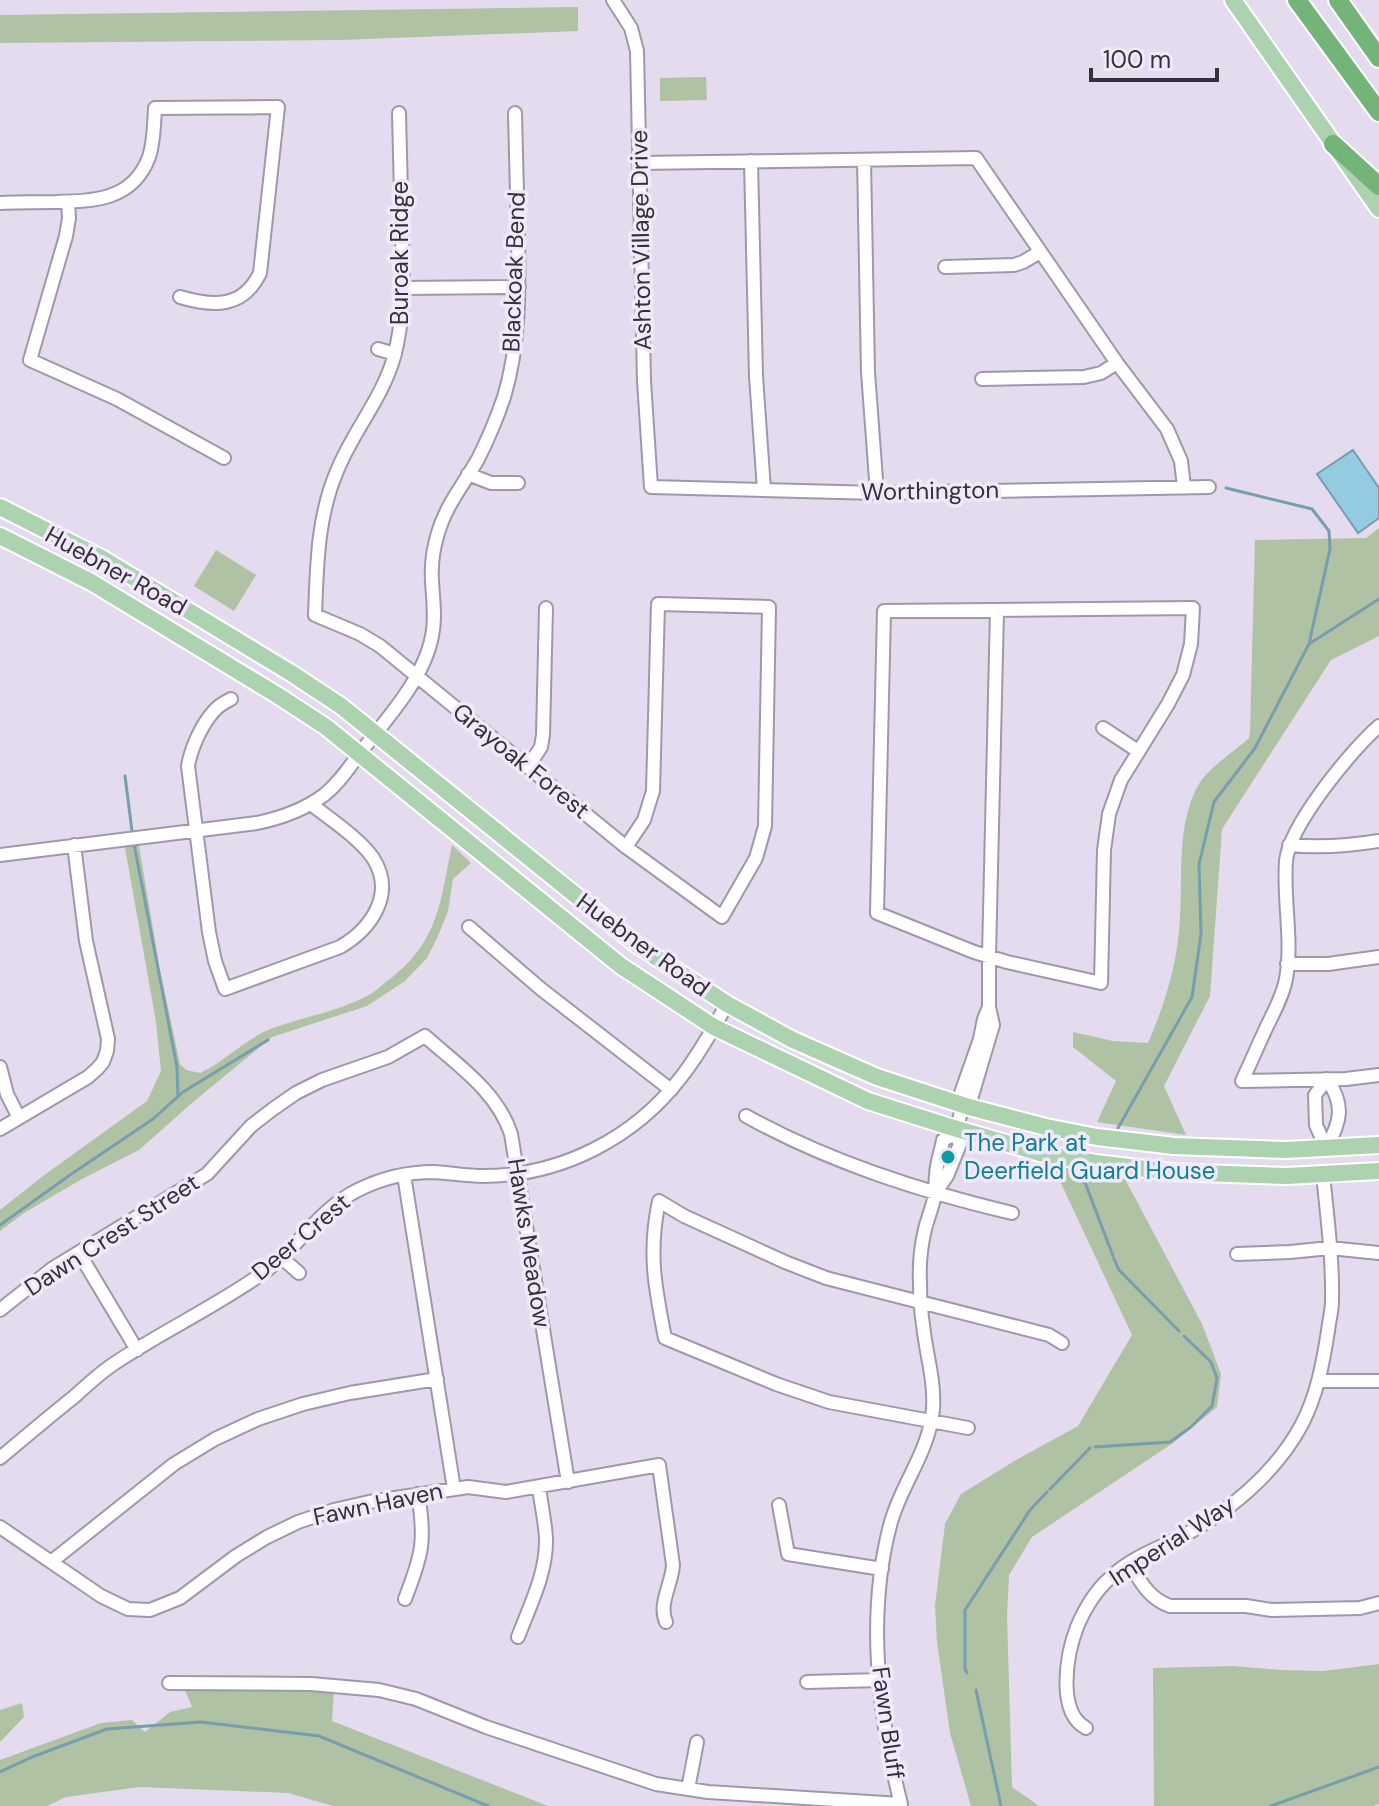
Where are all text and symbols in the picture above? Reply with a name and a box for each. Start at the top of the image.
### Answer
scale bar [1091,32,1217,82]
text: 100 m [1103,44,1171,75]
street label: Ashton Village Drive [623,129,658,351]
street label: Buroak Ridge [384,181,415,325]
street label: Blackoak Bend [495,191,532,353]
street label: Worthington [861,474,999,507]
street label: Huebner Road [40,519,193,622]
street label: Grayoak Forest [447,696,596,825]
street label: Huebner Road [571,886,716,1003]
place label: The Park at Deerfield Guard House [964,1127,1215,1186]
marker: The Park at Deerfield Guard House [939,1148,957,1166]
street label: Hawks Meadow [501,1156,558,1330]
street label: Dawn Crest Street [18,1166,205,1303]
street label: Deer Crest [245,1186,356,1287]
street label: Fawn Haven [310,1475,446,1532]
street label: Imperial Way [1103,1489,1240,1593]
street label: Fawn Bluff [865,1665,912,1781]

